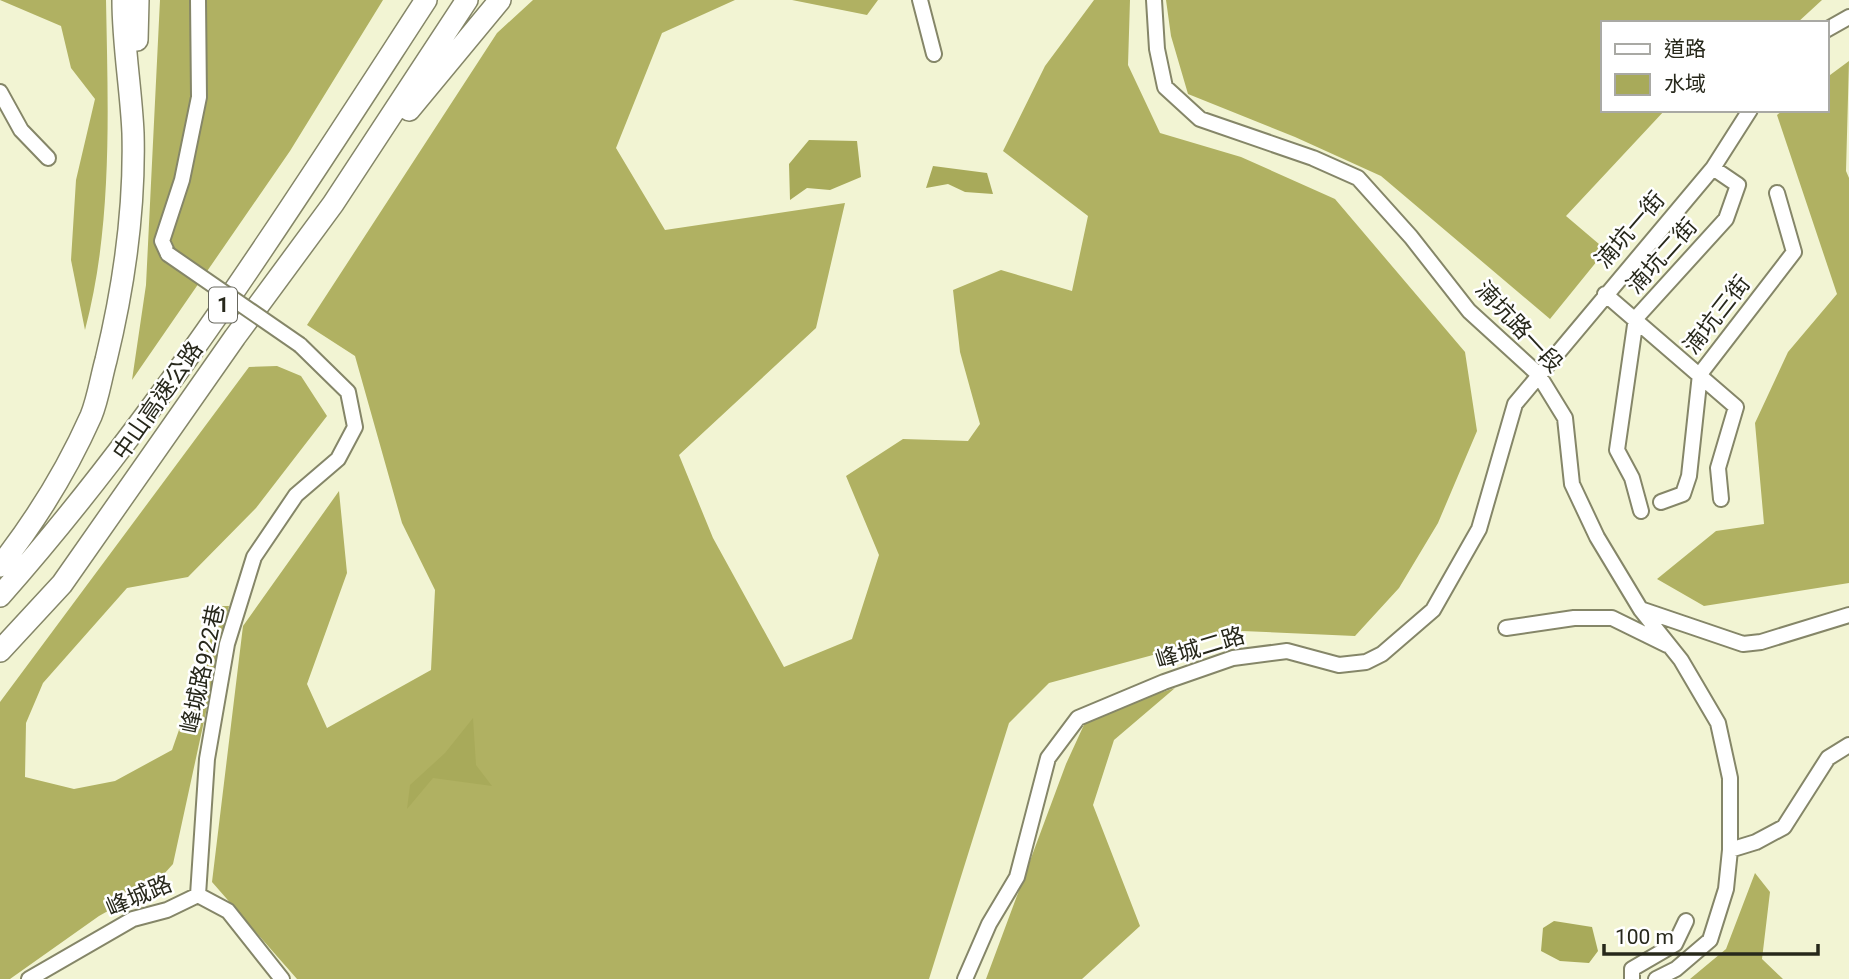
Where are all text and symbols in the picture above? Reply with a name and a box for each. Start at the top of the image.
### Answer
legend [1601,21,1828,112]
text: 道路 [1664,37,1706,61]
text: 水域 [1664,72,1706,96]
street label: 湳坑一街 [1590,186,1670,274]
street label: 湳坑二街 [1621,213,1703,299]
street label: 湳坑三街 [1678,270,1756,360]
street label: 湳坑路一段 [1470,276,1568,378]
road number: 1 [209,288,237,322]
street label: 中山高速公路 [107,337,209,465]
street label: 峰城路922巷 [176,602,230,736]
street label: 峰城二路 [1152,622,1248,674]
street label: 峰城路 [102,870,176,922]
scale bar [1604,912,1818,956]
text: 100 m [1615,925,1674,949]

